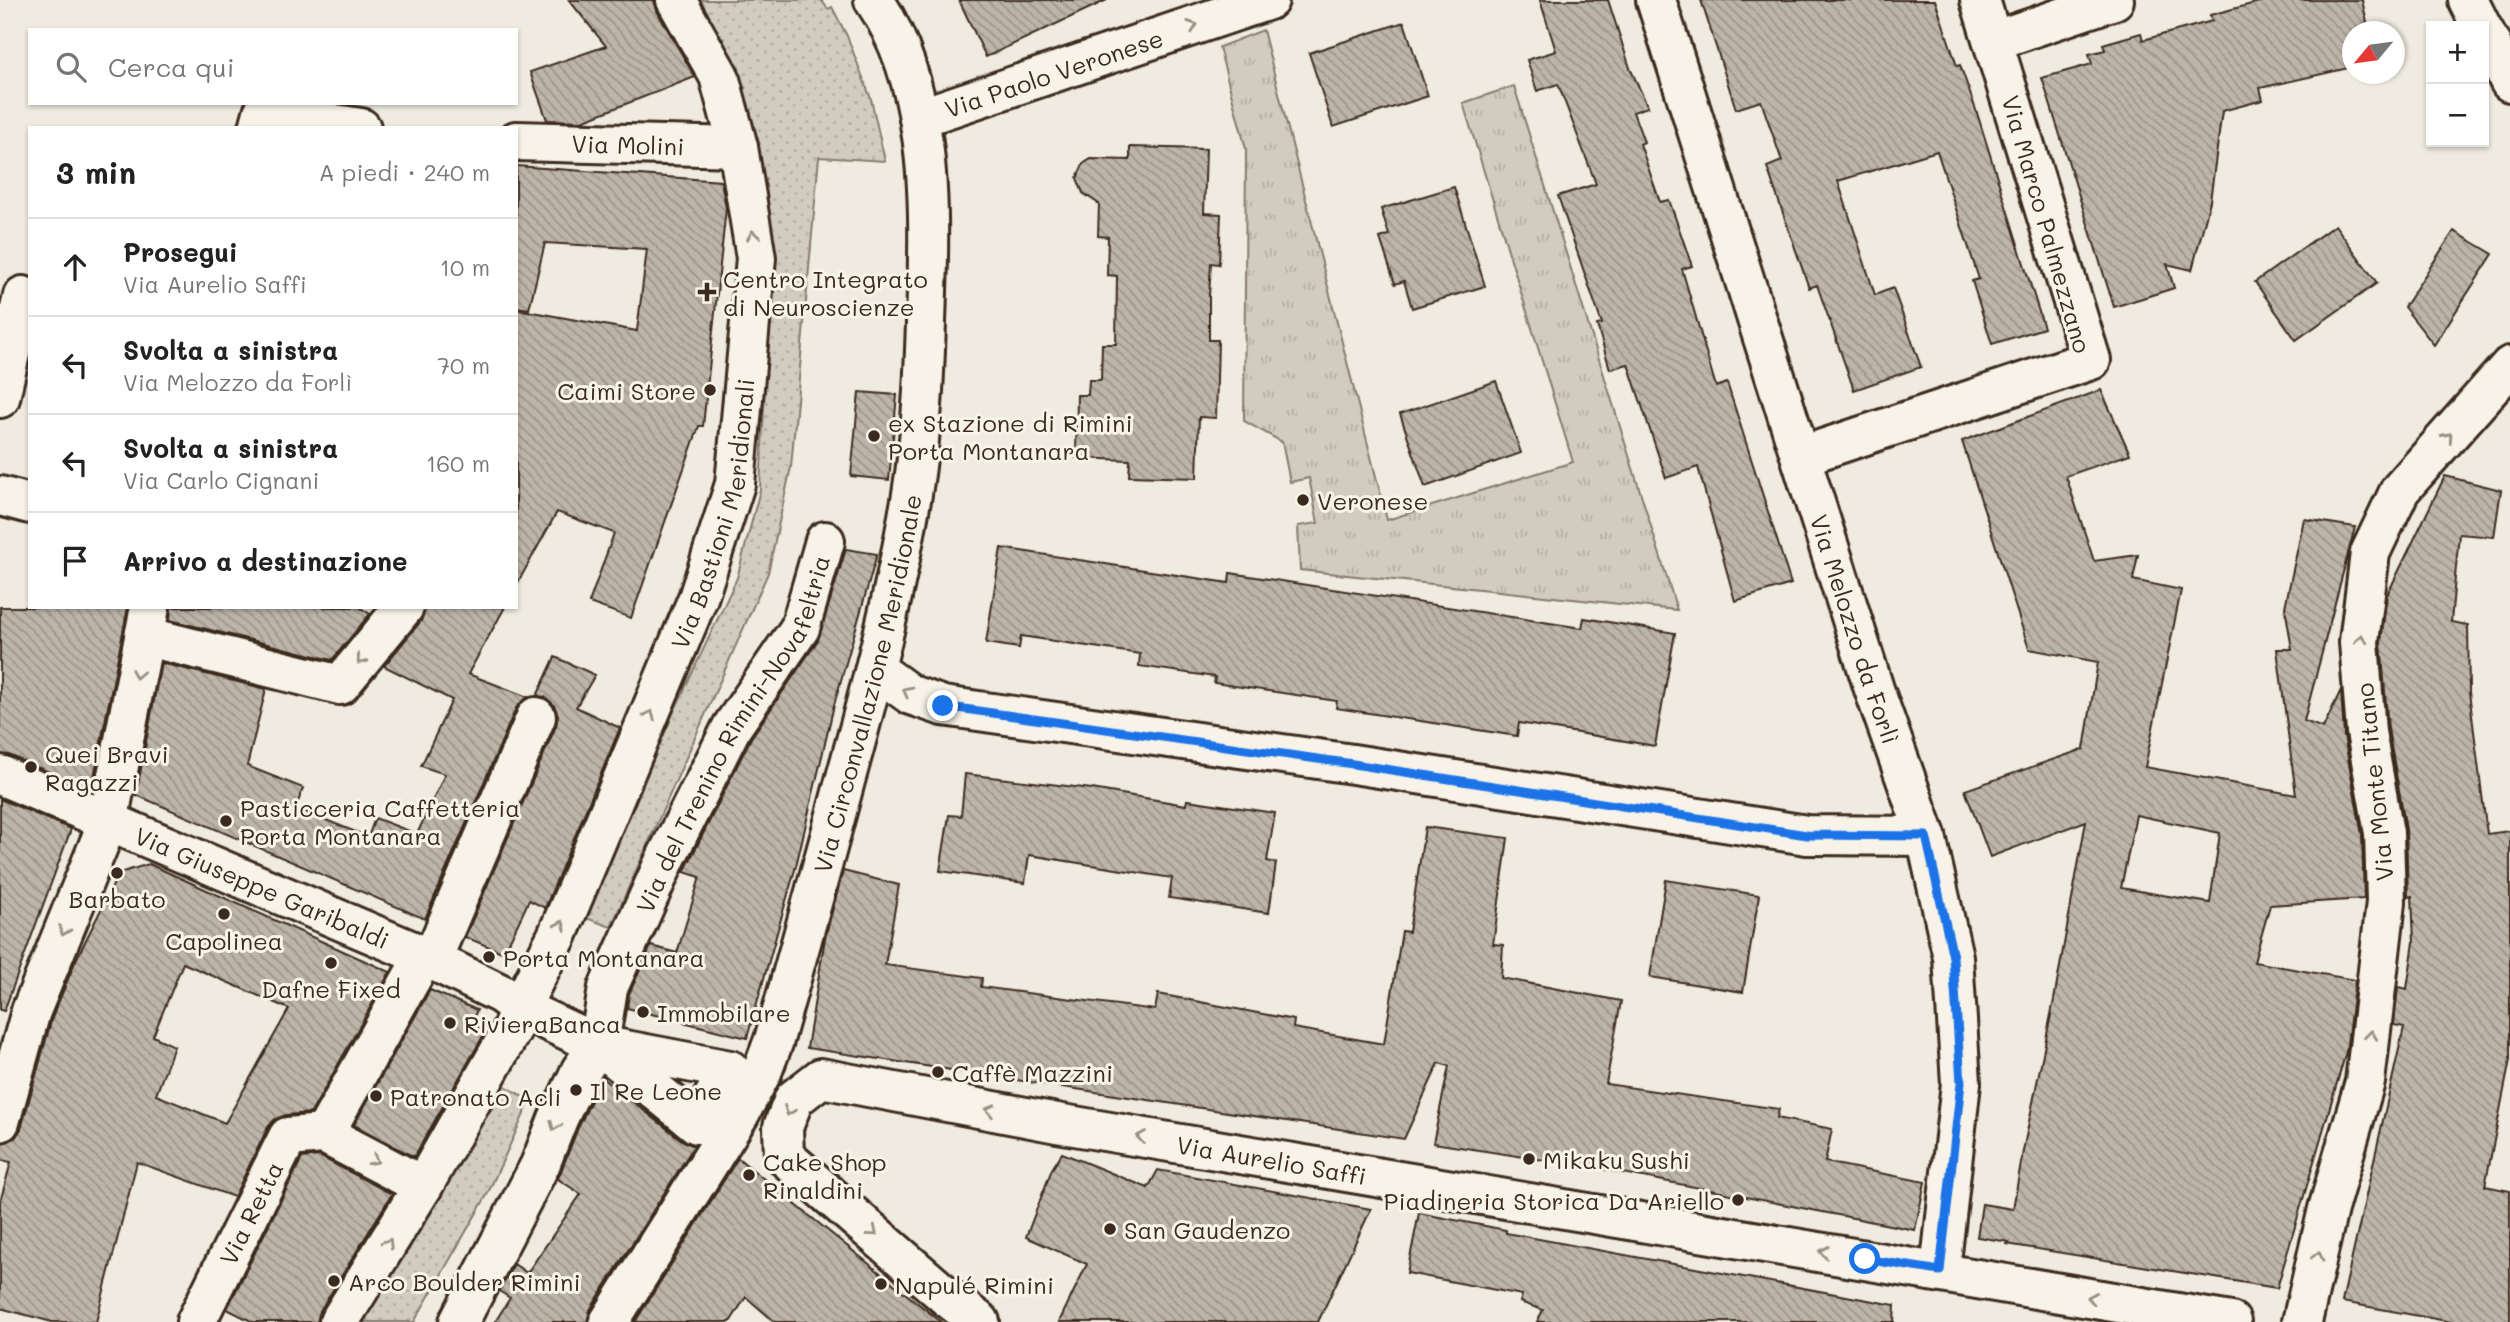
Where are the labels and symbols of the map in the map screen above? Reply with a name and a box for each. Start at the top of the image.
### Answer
one-way arrow [1186,19,1198,34]
street label: Via Paolo Veronese [940,21,1167,124]
north arrow [2342,21,2405,84]
street label: Via Marco Palmezzano [1995,92,2099,356]
street label: Via Molini [571,127,685,161]
one-way arrow [745,229,760,241]
place label: Centro Integrato di Neuroscienze [723,263,928,322]
marker: Centro Integrato di Neuroscienze [697,282,717,302]
place label: Caimi Store [557,375,696,406]
street label: Via Bastioni Meridionali [663,377,760,653]
marker: Caimi Store [702,382,718,398]
place label: ex Stazione di Rimini Porta Montanara [888,407,1133,466]
marker: ex Stazione di Rimini Porta Montanara [866,428,882,444]
one-way arrow [2440,432,2452,445]
place label: Veronese [1317,485,1428,516]
street label: Via Circonvallazione Meridionale [806,492,927,876]
marker: Veronese [1295,492,1311,508]
street label: Via Melozzo da Forlì [1804,510,1908,748]
street label: Via del Trenino Rimini-Novafeltria [628,551,836,917]
one-way arrow [2353,633,2368,644]
one-way arrow [356,652,369,664]
one-way arrow [130,668,145,680]
street label: Via Monte Titano [2348,681,2400,883]
one-way arrow [902,686,915,699]
route end [927,690,958,721]
one-way arrow [641,710,655,722]
place label: Quei Bravi Ragazzi [45,738,169,797]
marker: Quei Bravi Ragazzi [23,759,39,775]
place label: Pasticceria Caffetteria Porta Montanara [240,792,520,851]
marker: Pasticceria Caffetteria Porta Montanara [218,813,234,829]
street label: Via Giuseppe Garibaldi [130,819,394,955]
marker: Barbato [109,865,125,881]
place label: Barbato [69,883,165,914]
marker: Capolinea [216,906,232,922]
one-way arrow [553,920,567,932]
one-way arrow [58,923,72,936]
place label: Capolinea [165,925,283,956]
place label: Porta Montanara [503,942,705,973]
marker: Porta Montanara [481,949,497,965]
marker: Dafne Fixed [323,955,339,971]
place label: Dafne Fixed [261,973,401,1004]
place label: Immobilare [657,997,791,1028]
marker: Immobilare [635,1004,651,1020]
place label: RivieraBanca [464,1008,621,1039]
marker: RivieraBanca [442,1015,458,1031]
one-way arrow [2363,1029,2378,1041]
place label: Caffè Mazzini [952,1057,1113,1088]
marker: Caffè Mazzini [930,1064,946,1080]
place label: Il Re Leone [590,1075,722,1106]
place label: Patronato Acli [390,1081,561,1112]
marker: Il Re Leone [568,1082,584,1098]
marker: Patronato Acli [368,1088,384,1104]
one-way arrow [784,1104,798,1116]
one-way arrow [984,1104,996,1119]
one-way arrow [550,1119,564,1131]
street label: Via Aurelio Saffi [1174,1128,1369,1191]
one-way arrow [1135,1130,1146,1145]
place label: Mikaku Sushi [1543,1144,1690,1175]
place label: Cake Shop Rinaldini [763,1146,886,1205]
marker: Mikaku Sushi [1521,1151,1537,1167]
one-way arrow [367,1152,379,1165]
street label: Via Retta [212,1156,289,1270]
marker: Cake Shop Rinaldini [741,1167,757,1183]
place label: Piadineria Storica Da Ariello [1384,1185,1724,1216]
marker: Piadineria Storica Da Ariello [1730,1192,1746,1208]
place label: San Gaudenzo [1124,1214,1290,1245]
marker: San Gaudenzo [1102,1221,1118,1237]
one-way arrow [864,1224,877,1236]
one-way arrow [379,1238,392,1251]
route start [1849,1243,1880,1274]
one-way arrow [1818,1245,1830,1260]
one-way arrow [2310,1250,2324,1262]
place label: Arco Boulder Rimini [348,1266,581,1297]
place label: Napulé Rimini [895,1269,1054,1300]
marker: Arco Boulder Rimini [326,1273,342,1289]
marker: Napulé Rimini [873,1276,889,1292]
one-way arrow [2086,1291,2098,1306]

